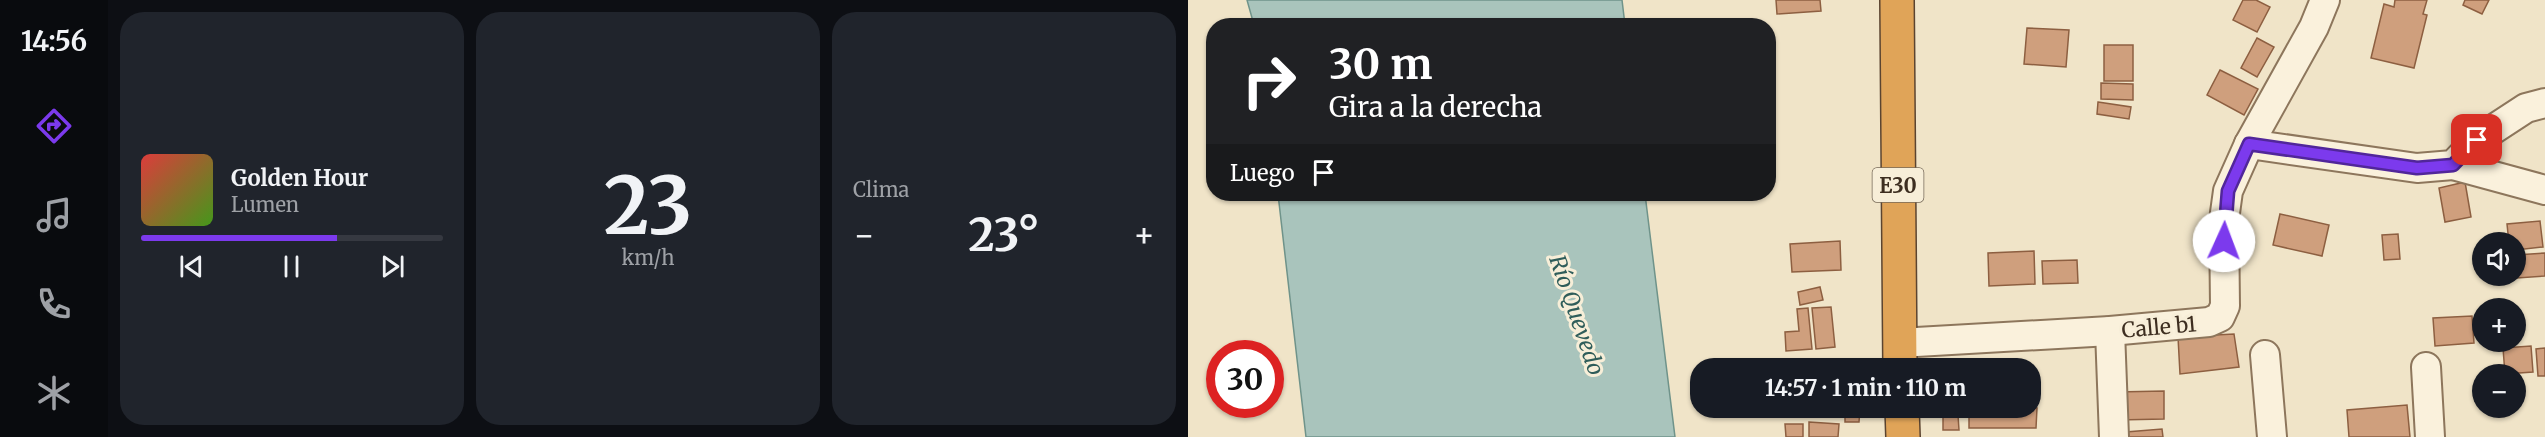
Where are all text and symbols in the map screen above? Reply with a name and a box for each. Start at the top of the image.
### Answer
text: 14:56 [21,24,87,58]
text: 30 m [1329,38,1433,90]
icon: right [1230,42,1308,120]
text: Gira a la derecha [1329,90,1542,124]
icon: directions [33,105,75,147]
pin [2451,114,2502,165]
icon: arrive [2460,123,2493,156]
icon: arrive [1307,156,1340,189]
text: 23 [604,157,692,255]
text: Luego [1230,159,1295,187]
text: Golden Hour [231,164,368,192]
road number: E30 [1872,168,1924,202]
text: Clima [853,177,909,202]
text: Lumen [231,192,299,217]
icon: music [33,194,75,236]
text: 23° [968,207,1040,263]
position arrow [2192,209,2256,273]
text: − [853,215,875,256]
text: + [1133,215,1155,256]
map controls [2472,232,2526,418]
button: sound [2472,232,2526,286]
text: km/h [622,245,674,270]
icon: previous [175,250,208,283]
icon: pause [275,250,308,283]
icon: next [376,250,409,283]
water label: Río Quevedo [1543,251,1611,379]
icon: phone [33,283,75,325]
button: + [2472,298,2526,352]
street label: Calle b1 [2120,310,2198,344]
speed limit sign: 30 [1206,340,1284,418]
button: − [2472,364,2526,418]
icon: climate [33,372,75,414]
text: 14:57 · 1 min · 110 m [1765,374,1966,402]

